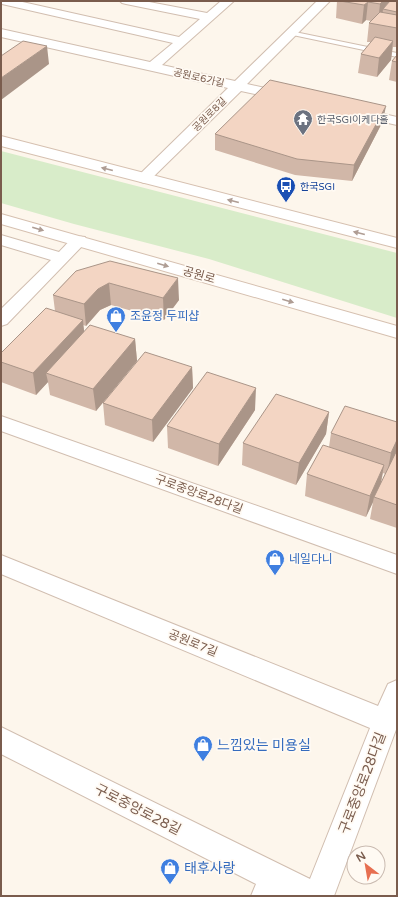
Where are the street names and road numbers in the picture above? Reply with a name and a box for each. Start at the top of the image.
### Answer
street label: 공원로6가길 [172,66,226,90]
street label: 공원로8길 [190,95,229,134]
street label: 공원로 [181,264,217,286]
street label: 구로중앙로28다길 [153,472,245,516]
street label: 공원로7길 [166,627,220,659]
street label: 구로중앙로28다길 [335,730,390,837]
street label: 구로중앙로28길 [92,780,184,839]

